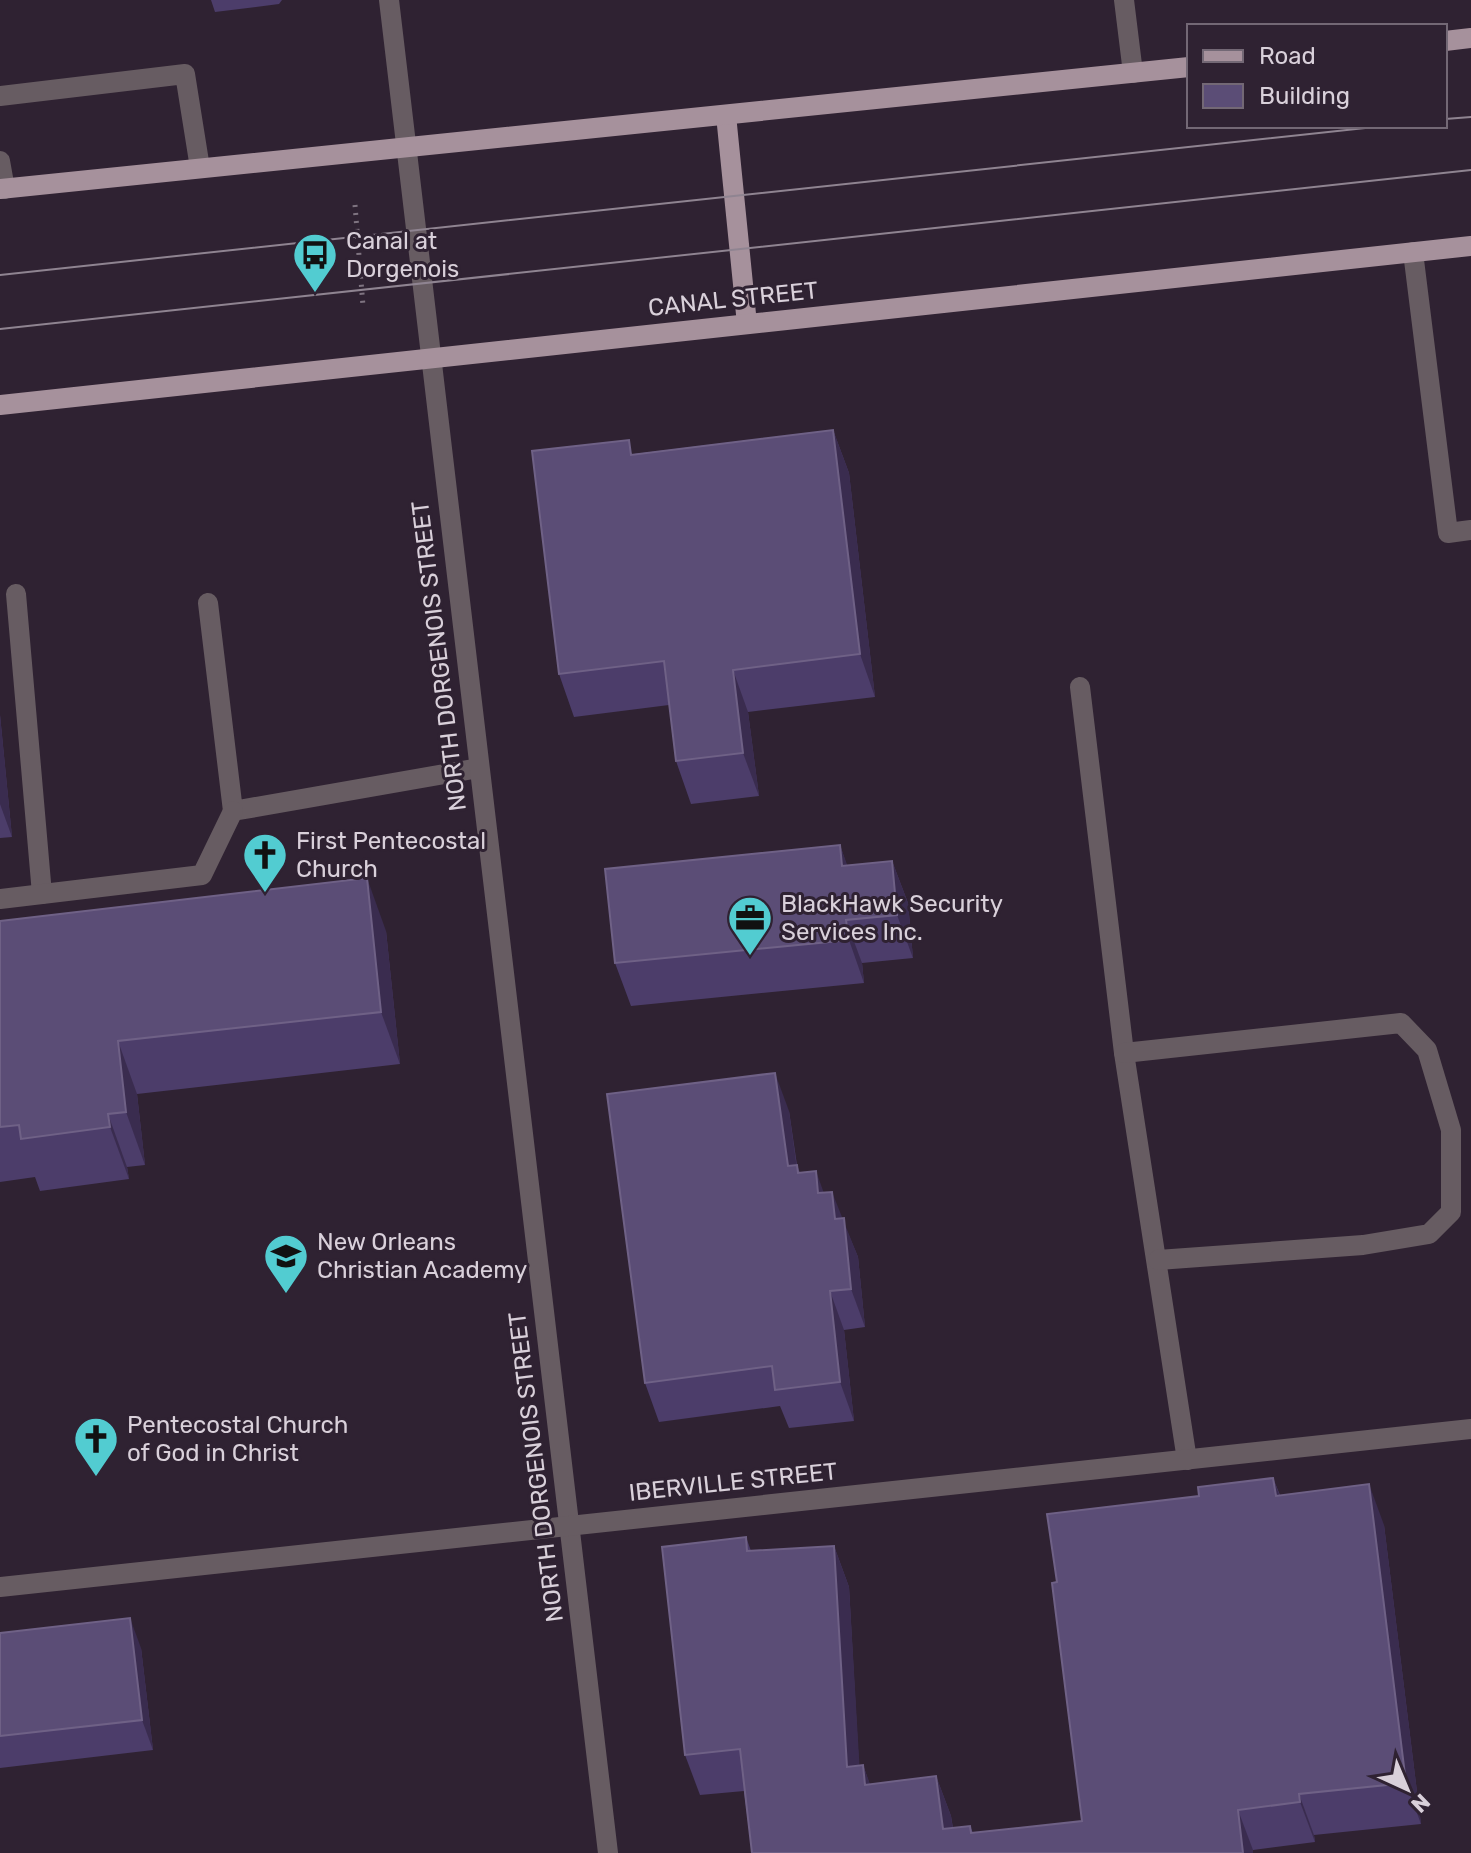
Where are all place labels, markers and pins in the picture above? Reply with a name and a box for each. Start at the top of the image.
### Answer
place label: Canal at Dorgenois [346,227,459,283]
bus stop icon: Canal at Dorgenois [291,231,339,294]
place label: First Pentecostal Church [296,827,486,883]
church icon: First Pentecostal Church [241,831,289,894]
place label: BlackHawk Security Services Inc. [781,890,1003,946]
office icon: BlackHawk Security Services Inc. [726,894,774,957]
place label: New Orleans Christian Academy [317,1228,527,1284]
school or university icon: New Orleans Christian Academy [262,1232,310,1295]
place label: Pentecostal Church of God in Christ [127,1411,348,1467]
church icon: Pentecostal Church of God in Christ [72,1415,120,1478]

